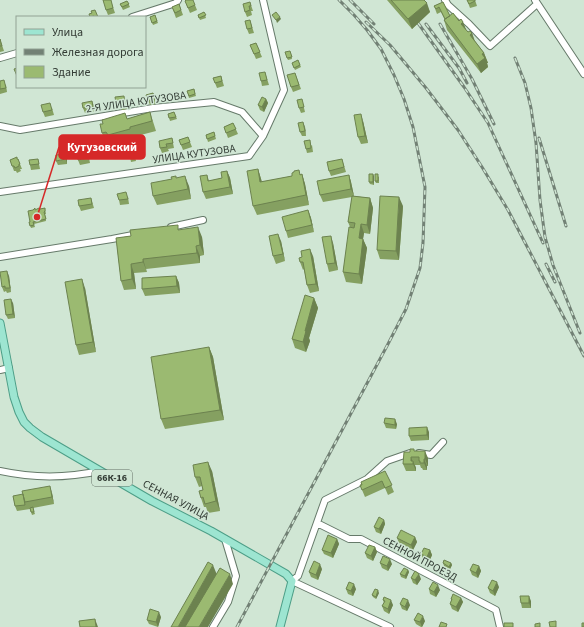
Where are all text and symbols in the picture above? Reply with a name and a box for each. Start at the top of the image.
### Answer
legend [16,16,146,88]
text: Улица [52,24,83,41]
text: Железная дорога [52,44,144,61]
text: Здание [52,64,91,81]
street label: 2-Я УЛИЦА КУТУЗОВА [85,88,187,116]
callout: Кутузовский [59,135,145,159]
text: Кутузовский [67,139,137,156]
street label: УЛИЦА КУТУЗОВА [152,141,236,167]
road number: 66К-16 [92,470,132,486]
street label: СЕННАЯ УЛИЦА [140,476,212,524]
street label: СЕННОЙ ПРОЕЗД [380,533,460,585]

